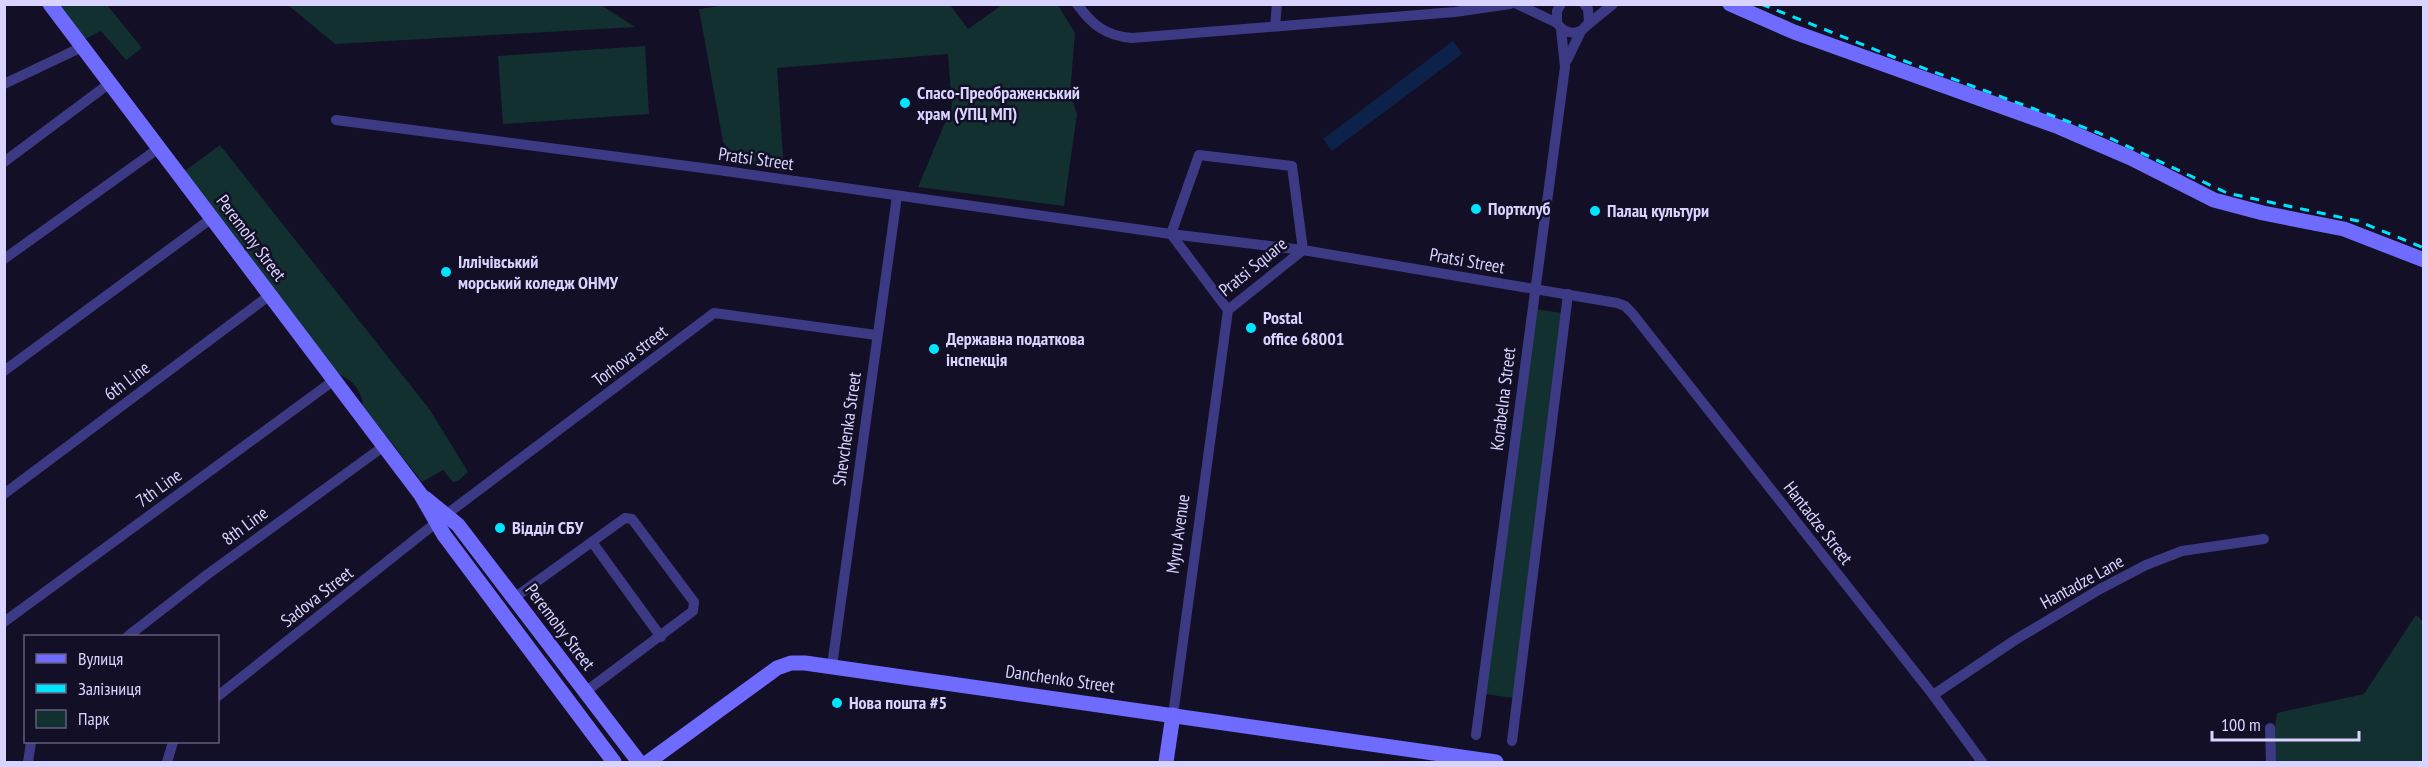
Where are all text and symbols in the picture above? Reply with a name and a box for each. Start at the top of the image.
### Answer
place label: Спасо-Преображенський храм (УПЦ МП) [917,81,1080,125]
marker: Спасо-Преображенський храм (УПЦ МП) [898,96,912,110]
street label: Pratsi Street [717,142,795,175]
street label: Peremohy Street [211,190,291,285]
place label: Портклуб [1488,197,1551,220]
place label: Палац культури [1607,199,1709,222]
marker: Портклуб [1469,202,1483,216]
marker: Палац культури [1588,204,1602,218]
street label: Pratsi Square [1214,232,1292,301]
street label: Pratsi Street [1428,243,1506,278]
place label: Іллічівський морський коледж ОНМУ [458,250,619,294]
marker: Іллічівський морський коледж ОНМУ [439,265,453,279]
place label: Postal office 68001 [1263,306,1344,350]
street label: Torhova street [588,320,672,391]
marker: Postal office 68001 [1244,321,1258,335]
place label: Державна податкова інспекція [946,327,1085,371]
marker: Державна податкова інспекція [927,342,941,356]
street label: Korabelna Street [1485,346,1520,452]
street label: 6th Line [99,356,154,405]
street label: Shevchenka Street [827,371,866,487]
street label: 7th Line [131,463,186,512]
street label: Hantadze Street [1779,476,1858,569]
street label: Myru Avenue [1161,493,1194,575]
street label: 8th Line [217,501,272,550]
place label: Відділ СБУ [512,516,584,539]
marker: Відділ СБУ [493,521,507,535]
street label: Hantadze Lane [2036,549,2128,614]
street label: Sadova Street [276,561,358,632]
street label: Peremohy Street [520,579,600,674]
legend [24,635,219,743]
text: Вулиця [78,647,123,670]
street label: Danchenko Street [1004,659,1116,698]
text: Залізниця [78,677,141,700]
place label: Нова пошта #5 [849,691,947,714]
marker: Нова пошта #5 [830,696,844,710]
scale bar [2212,704,2359,742]
text: Парк [78,707,109,730]
text: 100 m [2221,713,2261,736]

